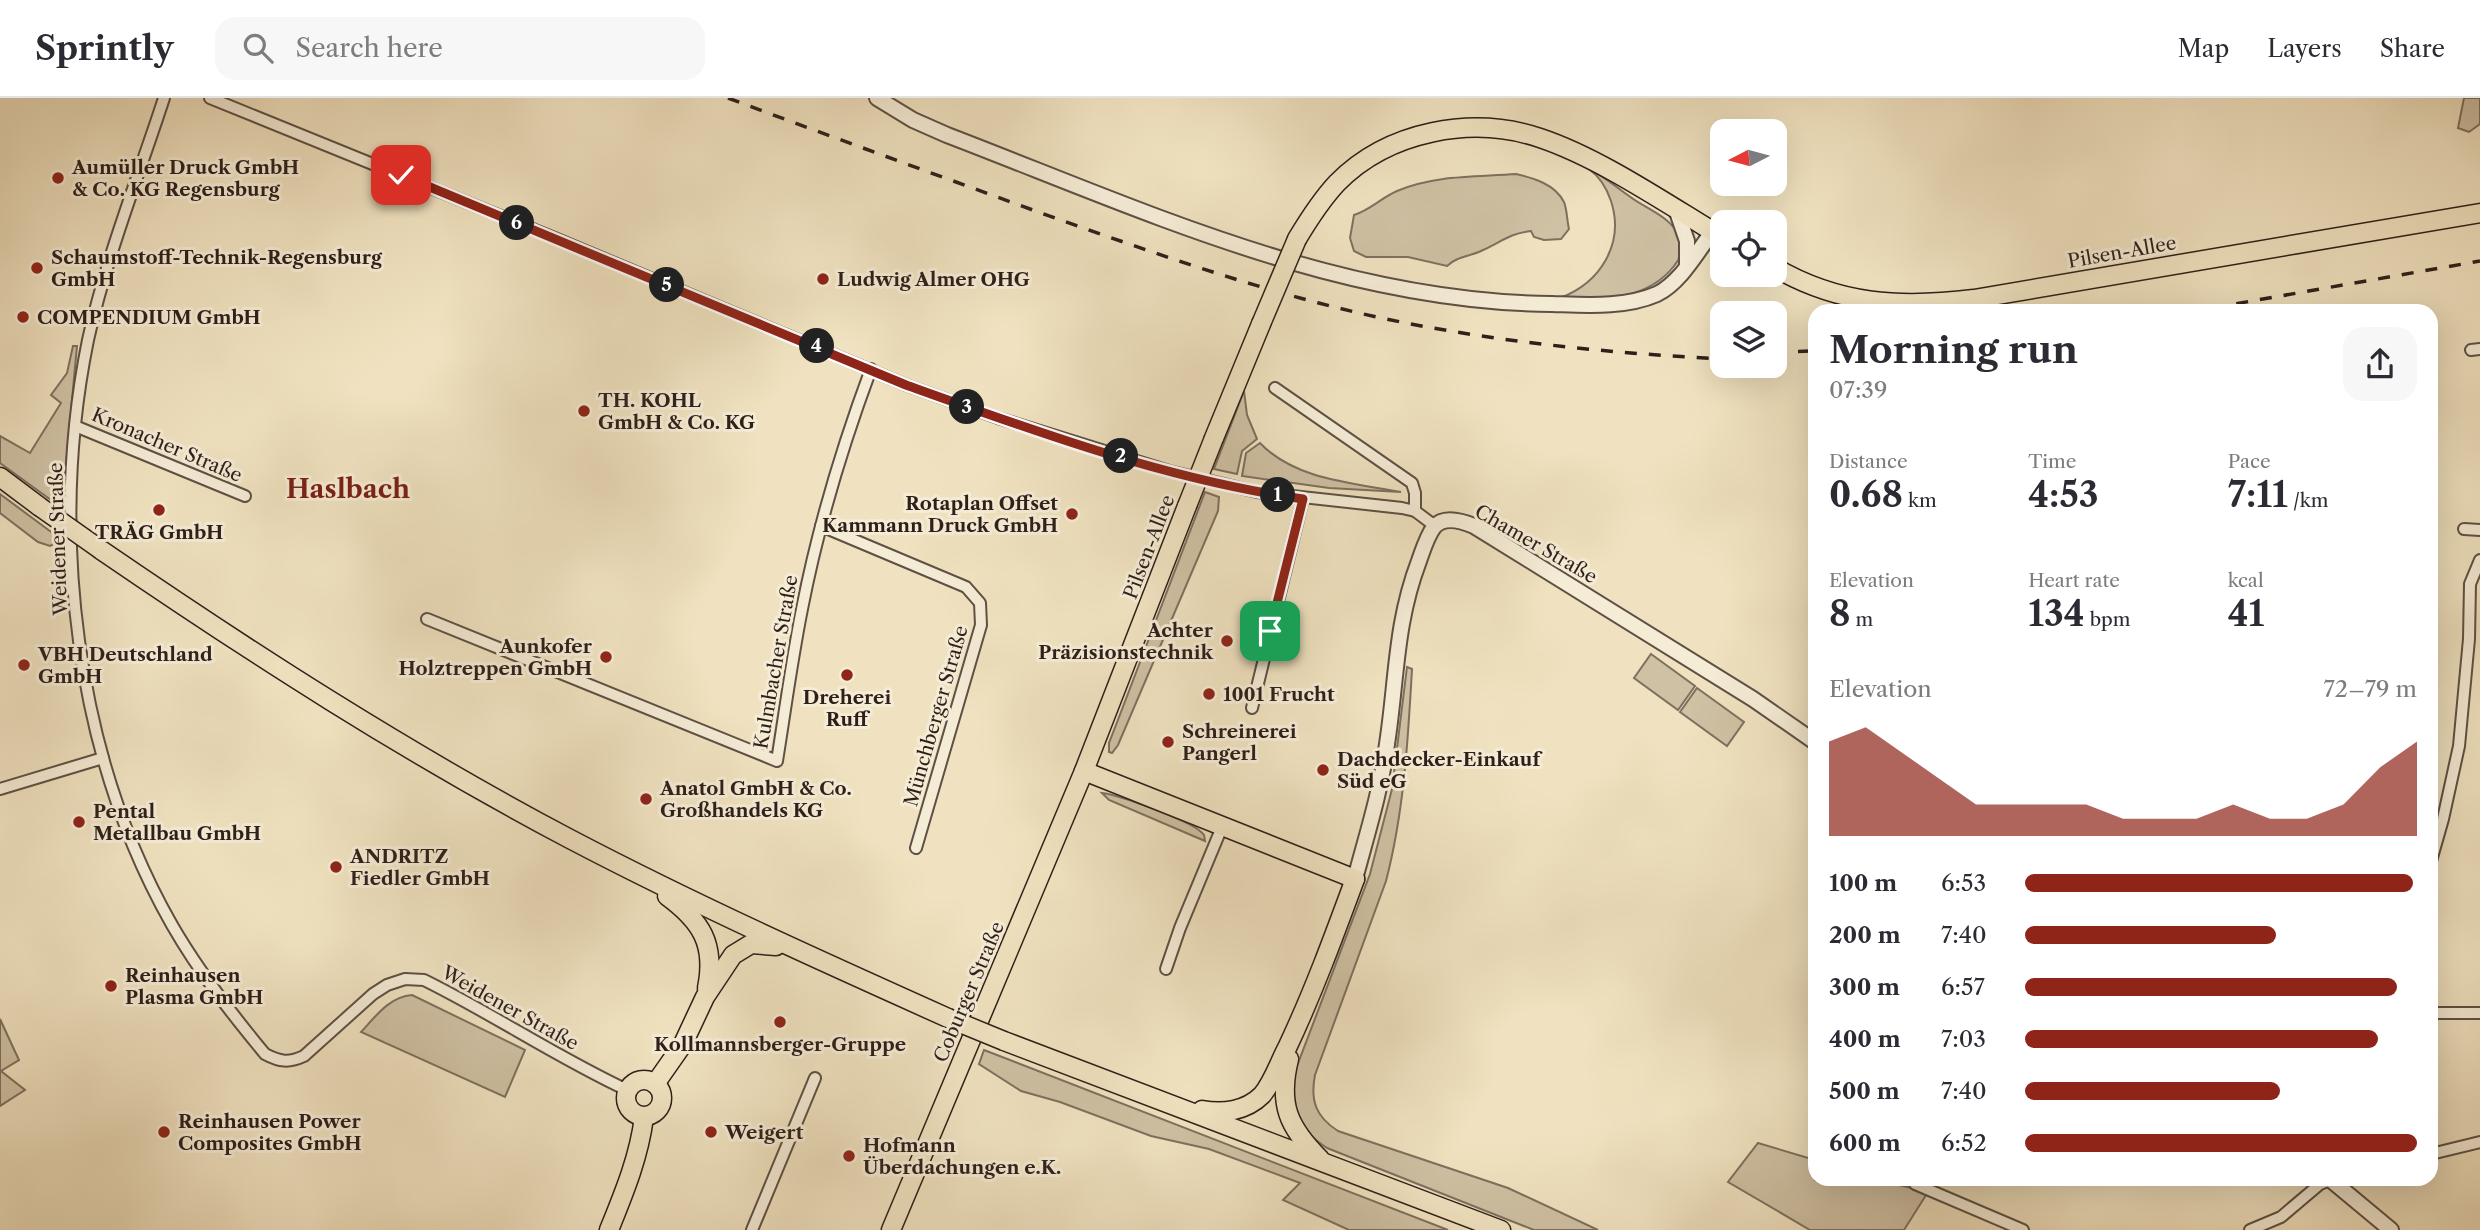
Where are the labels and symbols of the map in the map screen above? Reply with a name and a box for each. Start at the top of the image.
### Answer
north arrow [1710,119,1787,196]
pin [371,145,431,205]
place label: Aumüller Druck GmbH & Co. KG Regensburg [71,156,299,201]
marker: Aumüller Druck GmbH & Co. KG Regensburg [50,170,66,186]
pin: 6 [500,206,534,240]
street label: Pilsen-Allee [2066,231,2178,273]
place label: Schaumstoff-Technik-Regensburg GmbH [51,246,383,291]
marker: Schaumstoff-Technik-Regensburg GmbH [29,260,45,276]
pin: 5 [650,268,684,302]
place label: Ludwig Almer OHG [837,268,1030,291]
marker: Ludwig Almer OHG [815,271,831,287]
place label: COMPENDIUM GmbH [37,306,261,329]
marker: COMPENDIUM GmbH [15,309,31,325]
pin: 4 [800,328,834,364]
place label: TH. KOHL GmbH & Co. KG [598,389,755,434]
pin: 3 [950,390,984,424]
street label: Kronacher Straße [88,403,246,487]
marker: TH. KOHL GmbH & Co. KG [576,403,592,419]
pin: 2 [1104,438,1138,474]
street label: Weidener Straße [44,462,72,617]
district label: Haslbach [286,473,410,505]
pin: 1 [1260,478,1296,512]
place label: Rotaplan Offset Kammann Druck GmbH [822,492,1058,537]
street label: Pilsen-Allee [1119,492,1179,602]
street label: Chamer Straße [1471,500,1601,588]
marker: TRÄG GmbH [151,502,167,518]
marker: Rotaplan Offset Kammann Druck GmbH [1064,506,1080,522]
place label: TRÄG GmbH [95,521,223,544]
street label: Kulmbacher Straße [749,573,803,751]
pin [1240,601,1300,661]
place label: Achter Präzisionstechnik [1038,619,1214,664]
street label: Münchberger Straße [899,623,973,809]
marker: Achter Präzisionstechnik [1219,633,1235,649]
place label: Aunkofer Holztreppen GmbH [399,635,593,680]
place label: VBH Deutschland GmbH [37,643,213,688]
marker: Aunkofer Holztreppen GmbH [598,649,614,665]
marker: VBH Deutschland GmbH [16,657,32,673]
marker: Dreherei Ruff [839,667,855,683]
place label: 1001 Frucht [1223,683,1335,706]
place label: Dreherei Ruff [803,686,891,731]
marker: 1001 Frucht [1201,686,1217,702]
place label: Schreinerei Pangerl [1182,720,1297,765]
marker: Schreinerei Pangerl [1160,734,1176,750]
place label: Dachdecker-Einkauf Süd eG [1337,748,1543,793]
marker: Dachdecker-Einkauf Süd eG [1315,762,1331,778]
place label: Anatol GmbH & Co. Großhandels KG [659,777,852,822]
marker: Anatol GmbH & Co. Großhandels KG [638,791,654,807]
place label: Pental Metallbau GmbH [93,800,261,845]
marker: Pental Metallbau GmbH [71,814,87,830]
place label: ANDRITZ Fiedler GmbH [349,845,490,890]
marker: ANDRITZ Fiedler GmbH [328,859,344,875]
street label: Coburger Straße [929,918,1009,1066]
street label: Weidener Straße [437,960,582,1055]
place label: Reinhausen Plasma GmbH [125,964,263,1009]
marker: Reinhausen Plasma GmbH [103,978,119,994]
marker: Kollmannsberger-Gruppe [772,1014,788,1030]
place label: Kollmannsberger-Gruppe [654,1033,906,1056]
place label: Reinhausen Power Composites GmbH [178,1110,362,1155]
place label: Weigert [724,1121,804,1144]
marker: Reinhausen Power Composites GmbH [156,1124,172,1140]
marker: Weigert [703,1124,719,1140]
place label: Hofmann Überdachungen e.K. [863,1134,1061,1179]
marker: Hofmann Überdachungen e.K. [841,1148,857,1164]

